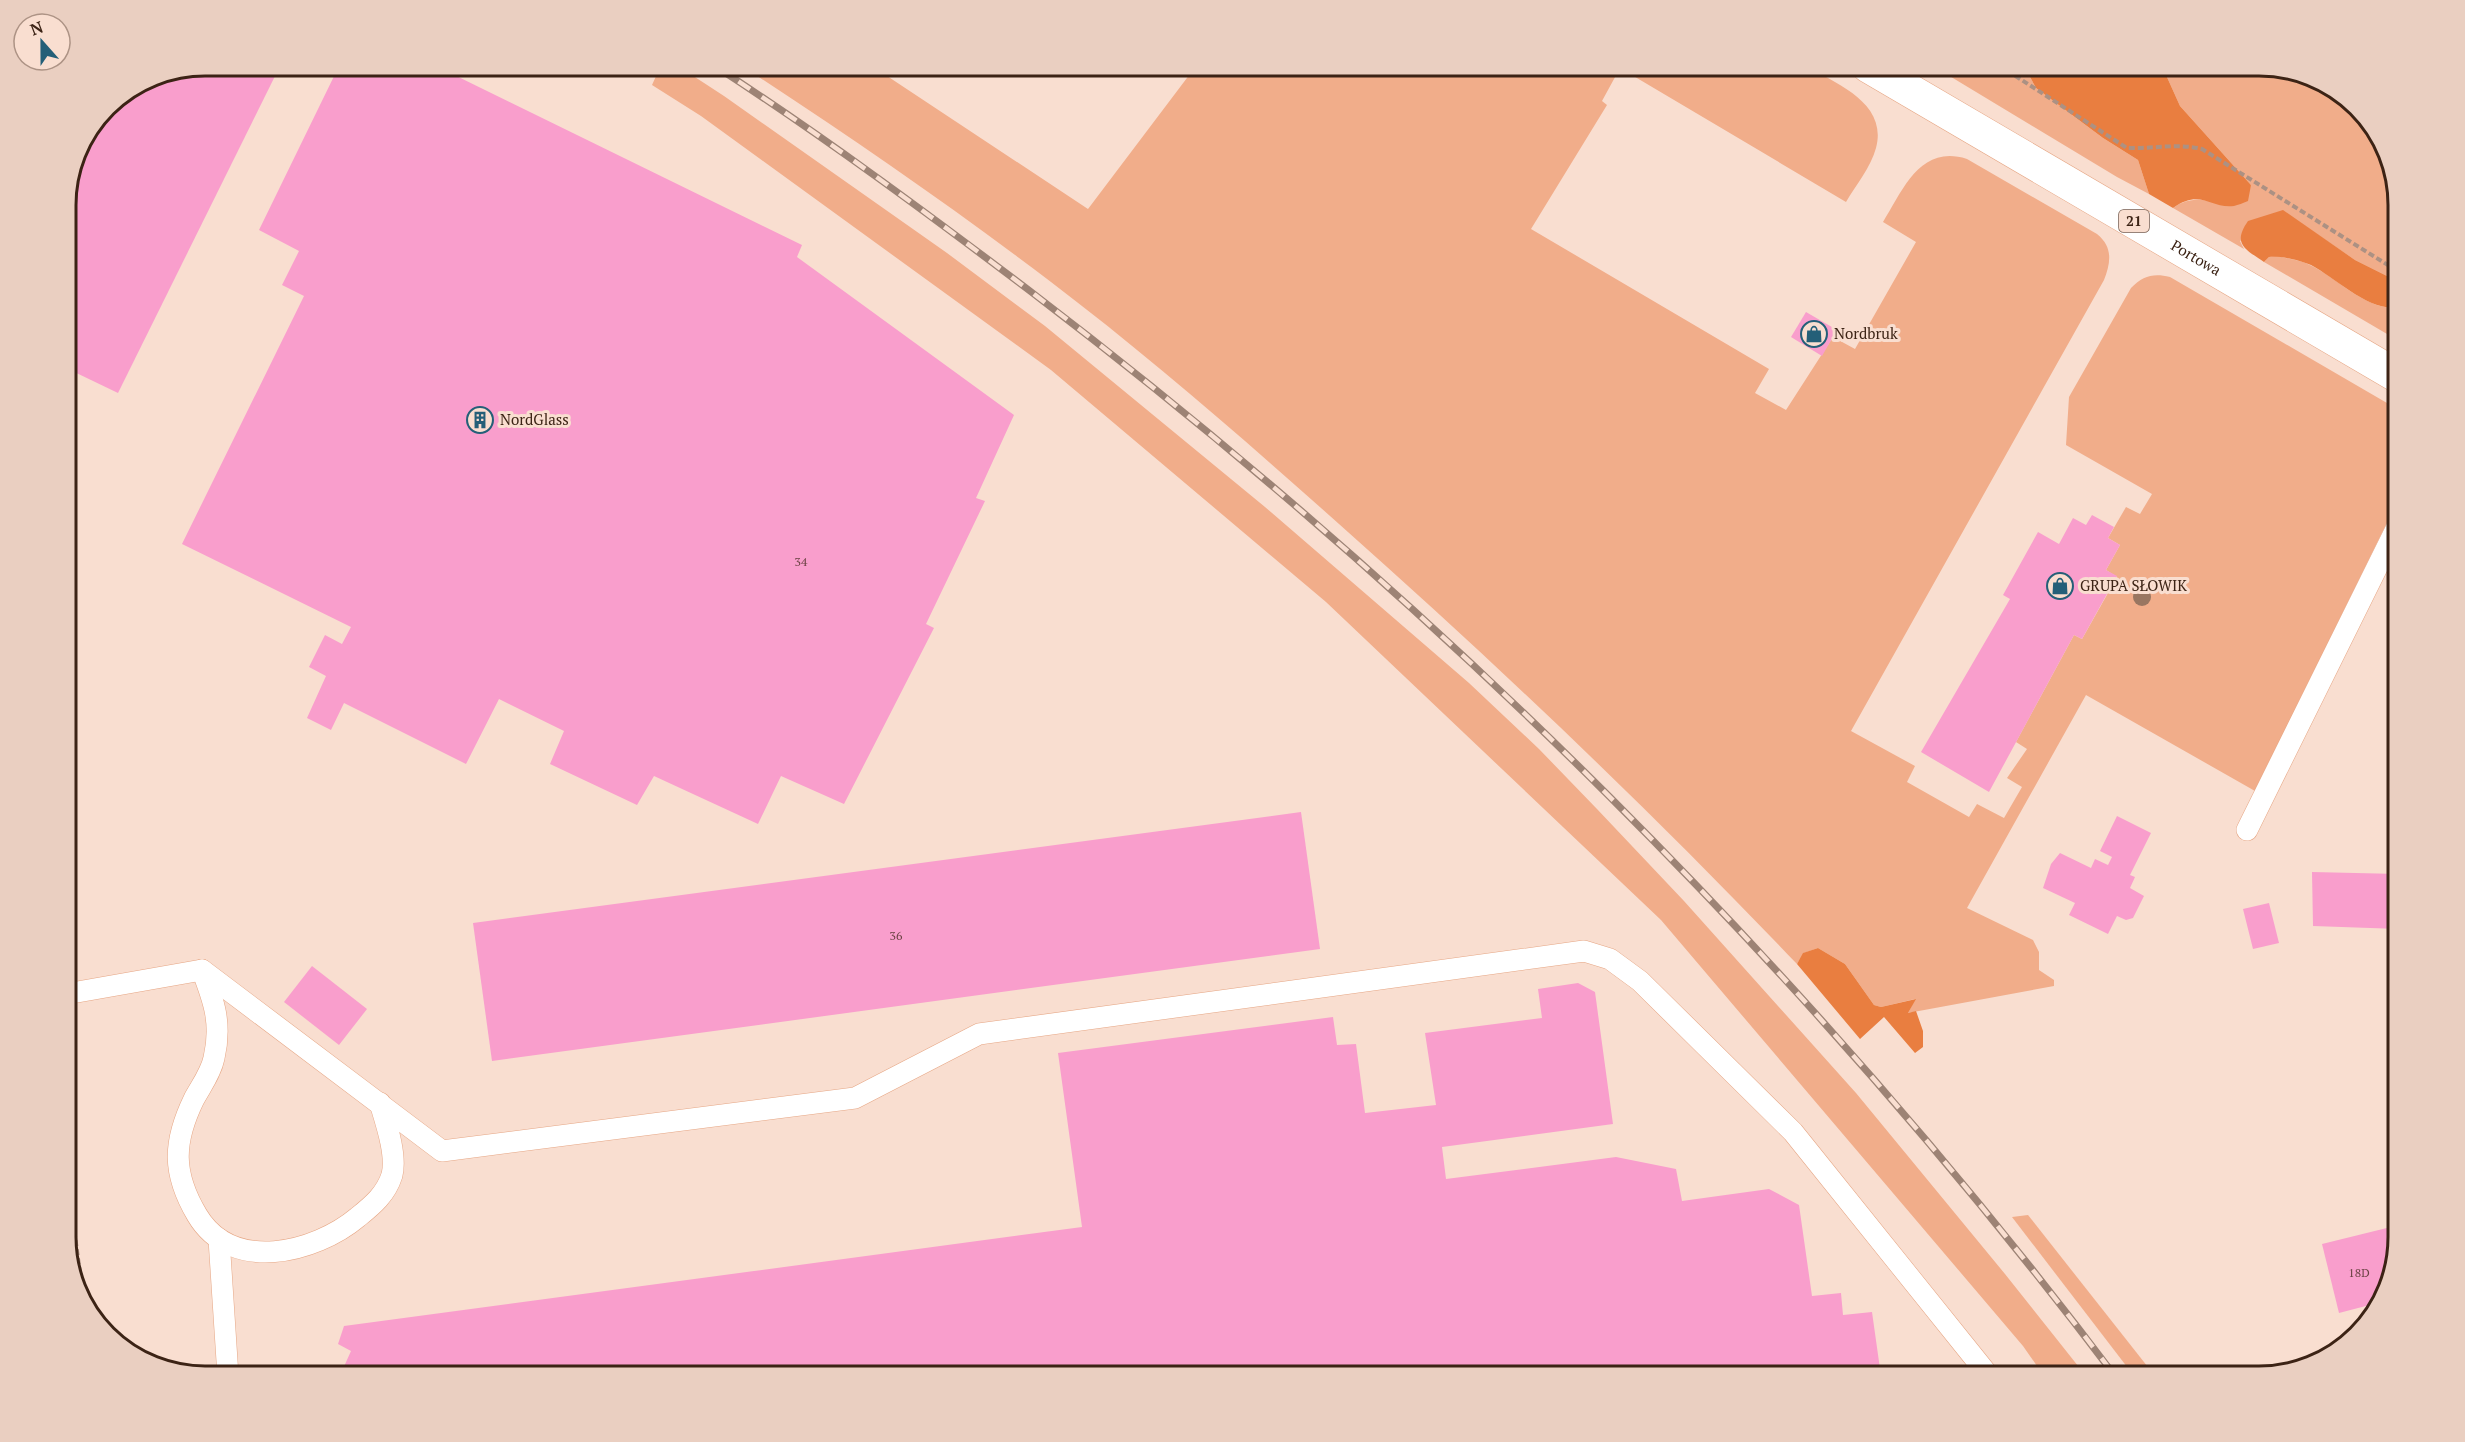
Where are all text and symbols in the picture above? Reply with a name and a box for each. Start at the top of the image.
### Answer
north arrow [12,12,72,72]
text: N [27,16,46,40]
road number: 21 [2119,210,2149,232]
street label: Portowa [2168,235,2225,280]
shop icon: Nordbruk [1799,319,1829,349]
place label: Nordbruk [1834,323,1898,343]
building icon: NordGlass [465,405,495,435]
place label: NordGlass [500,409,569,429]
house number: 34 [795,554,808,569]
shop icon: GRUPA SŁOWIK [2045,571,2075,601]
place label: GRUPA SŁOWIK [2080,575,2187,595]
house number: 36 [890,928,903,943]
house number: 18D [2348,1265,2370,1280]

